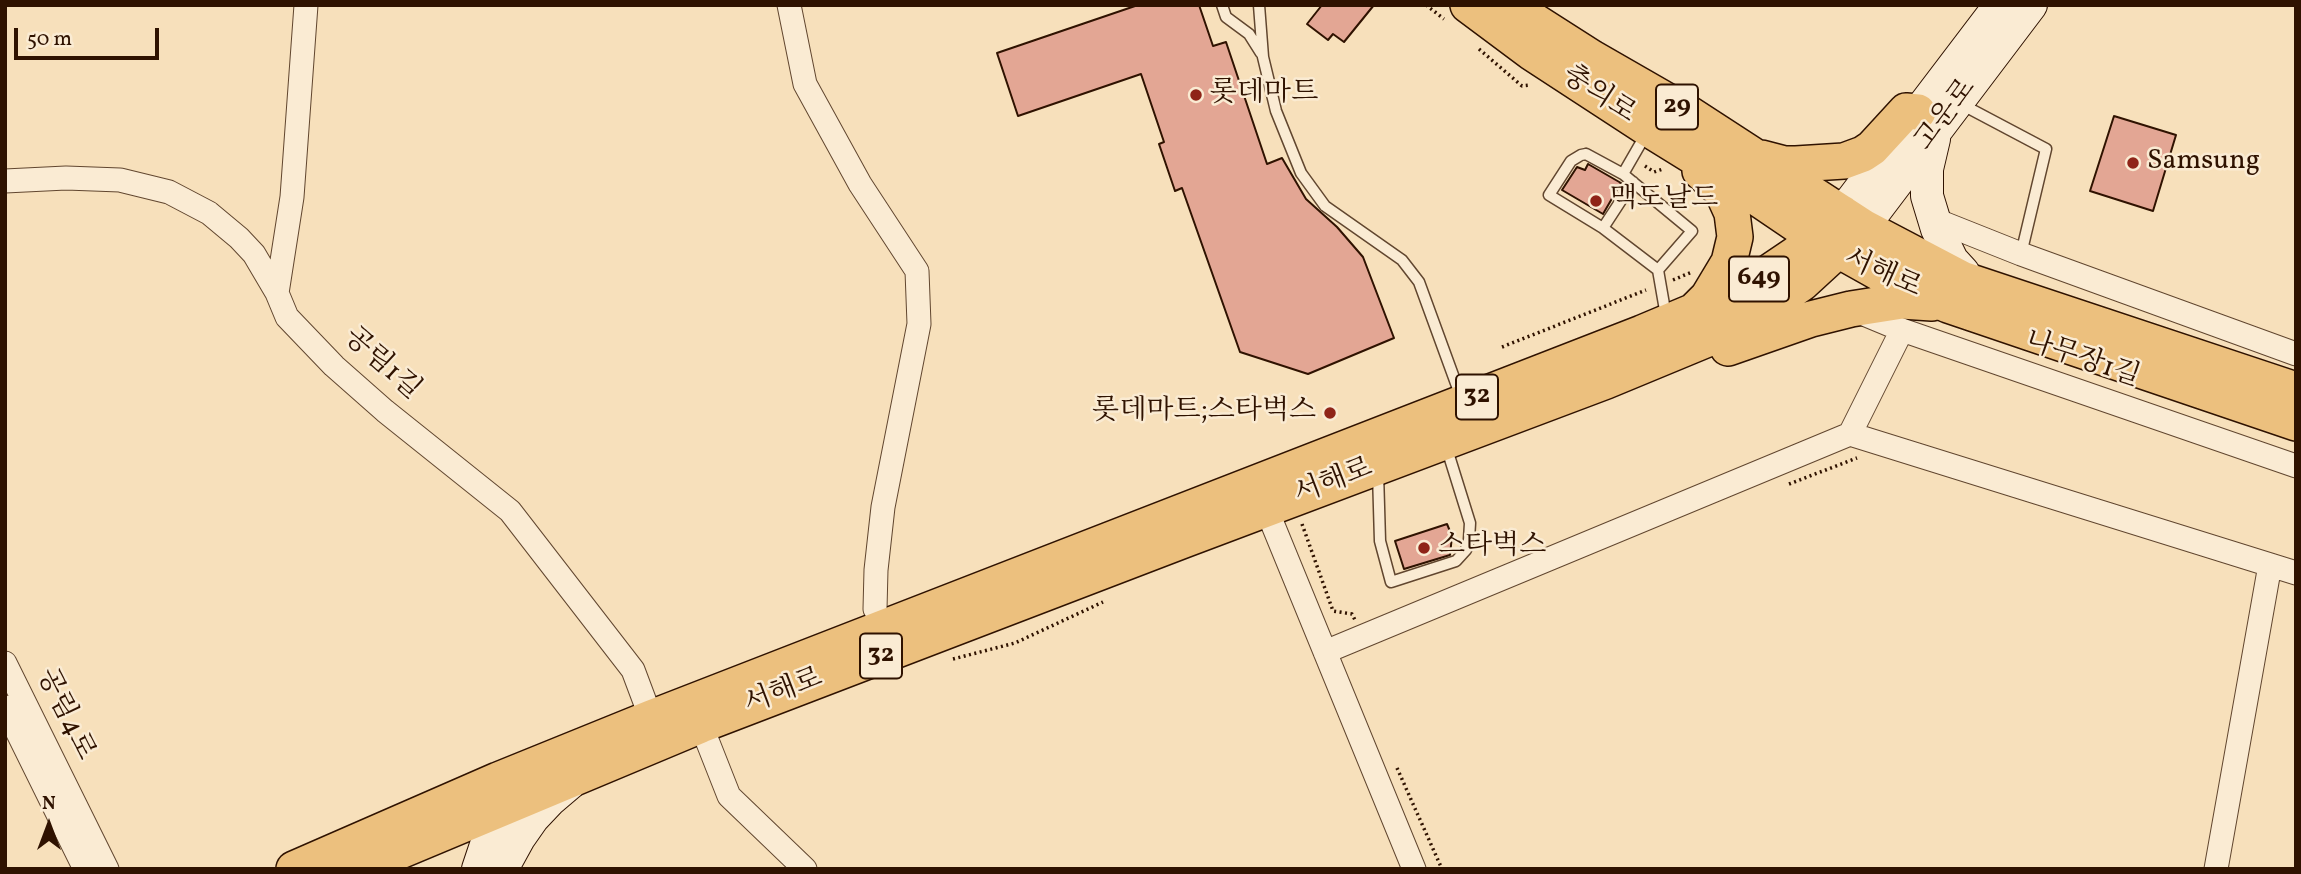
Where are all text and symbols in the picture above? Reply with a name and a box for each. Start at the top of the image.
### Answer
scale bar [18,14,163,58]
text: 50 m [27,25,72,54]
street label: 충의로 [1555,60,1641,132]
street label: 고운로 [1909,73,1985,159]
place label: 롯데마트 [1210,78,1318,112]
road number: 29 [1656,85,1698,130]
marker: 롯데마트 [1188,87,1204,103]
place label: Samsung [2147,146,2260,180]
marker: Samsung [2125,155,2141,171]
place label: 맥도날드 [1610,184,1718,218]
marker: 맥도날드 [1588,193,1604,209]
street label: 서해로 [1838,243,1926,307]
road number: 649 [1729,256,1789,302]
street label: 공림1길 [336,322,426,408]
street label: 나무장1길 [2020,326,2144,396]
road number: 32 [1456,374,1498,420]
place label: 롯데마트;스타벅스 [1092,396,1316,430]
marker: 롯데마트;스타벅스 [1322,405,1338,421]
street label: 서해로 [1290,453,1378,513]
place label: 스타벅스 [1438,531,1546,565]
marker: 스타벅스 [1416,540,1432,556]
road number: 32 [860,634,902,678]
street label: 서해로 [740,663,828,723]
street label: 공림4로 [27,664,101,766]
north arrow [14,790,84,860]
text: N [42,791,56,817]

